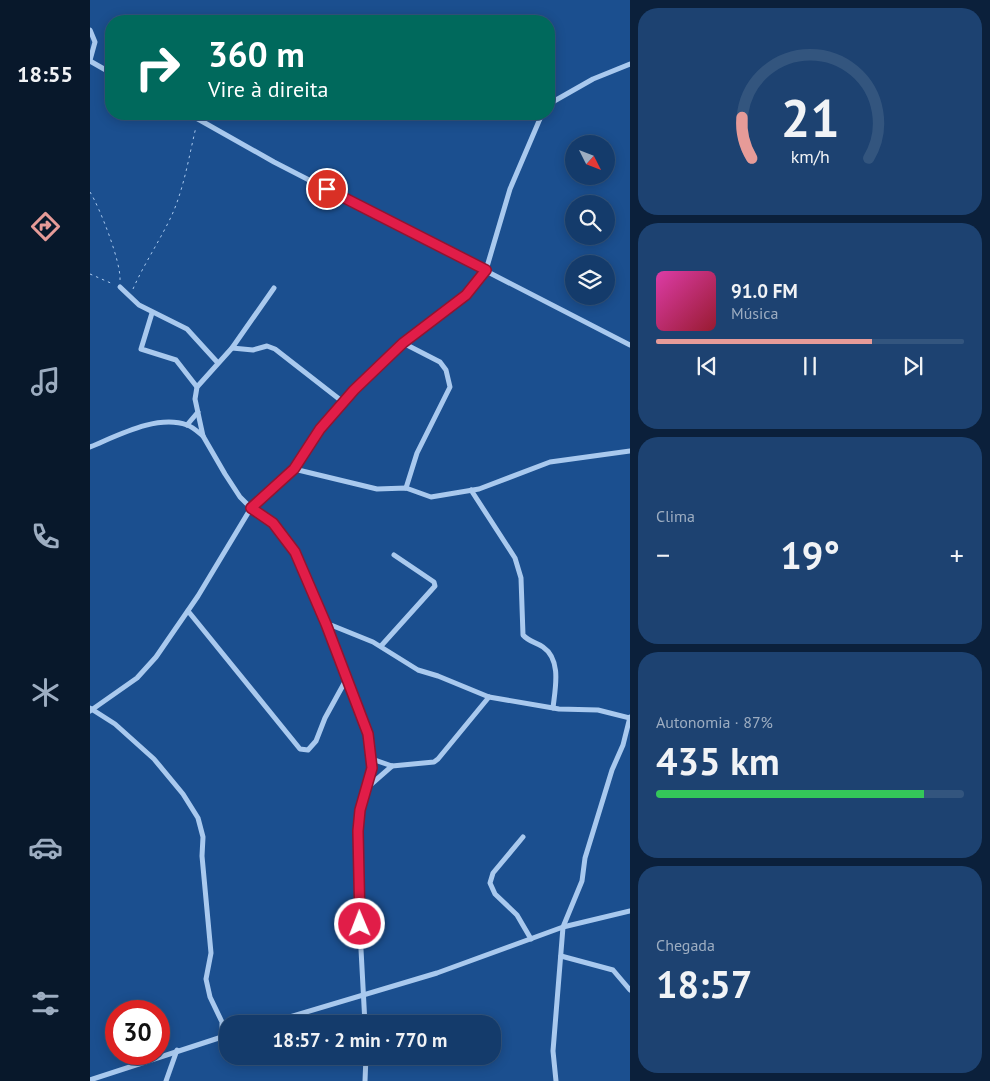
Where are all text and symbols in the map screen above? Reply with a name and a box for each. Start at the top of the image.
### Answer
text: 360 m [208,31,305,77]
icon: right [125,35,190,100]
text: 18:55 [17,60,73,88]
text: Vire à direita [208,75,328,103]
text: 21 [781,84,839,151]
north arrow [565,135,615,185]
map controls [565,135,615,305]
text: km/h [790,145,830,168]
pin [306,168,348,210]
icon: arrive [313,175,341,203]
button: search [565,195,615,245]
icon: directions [28,209,63,244]
button: layers [565,255,615,305]
text: 91.0 FM [731,279,798,303]
text: Música [731,303,778,323]
icon: previous [693,352,721,380]
icon: pause [796,352,824,380]
icon: next [899,352,927,380]
icon: music [28,364,63,399]
text: Clima [656,506,695,526]
icon: phone [28,519,63,554]
text: 19° [780,530,840,579]
text: − [656,536,670,573]
text: + [950,536,964,573]
icon: climate [28,675,63,710]
text: Autonomia · 87% [656,712,773,732]
text: 435 km [656,736,780,785]
icon: car [28,830,63,865]
position arrow [333,897,385,949]
text: Chegada [656,935,715,955]
text: 18:57 [656,959,752,1008]
icon: filters [28,986,63,1021]
speed limit sign: 30 [105,1000,170,1065]
text: 18:57 · 2 min · 770 m [273,1028,447,1052]

